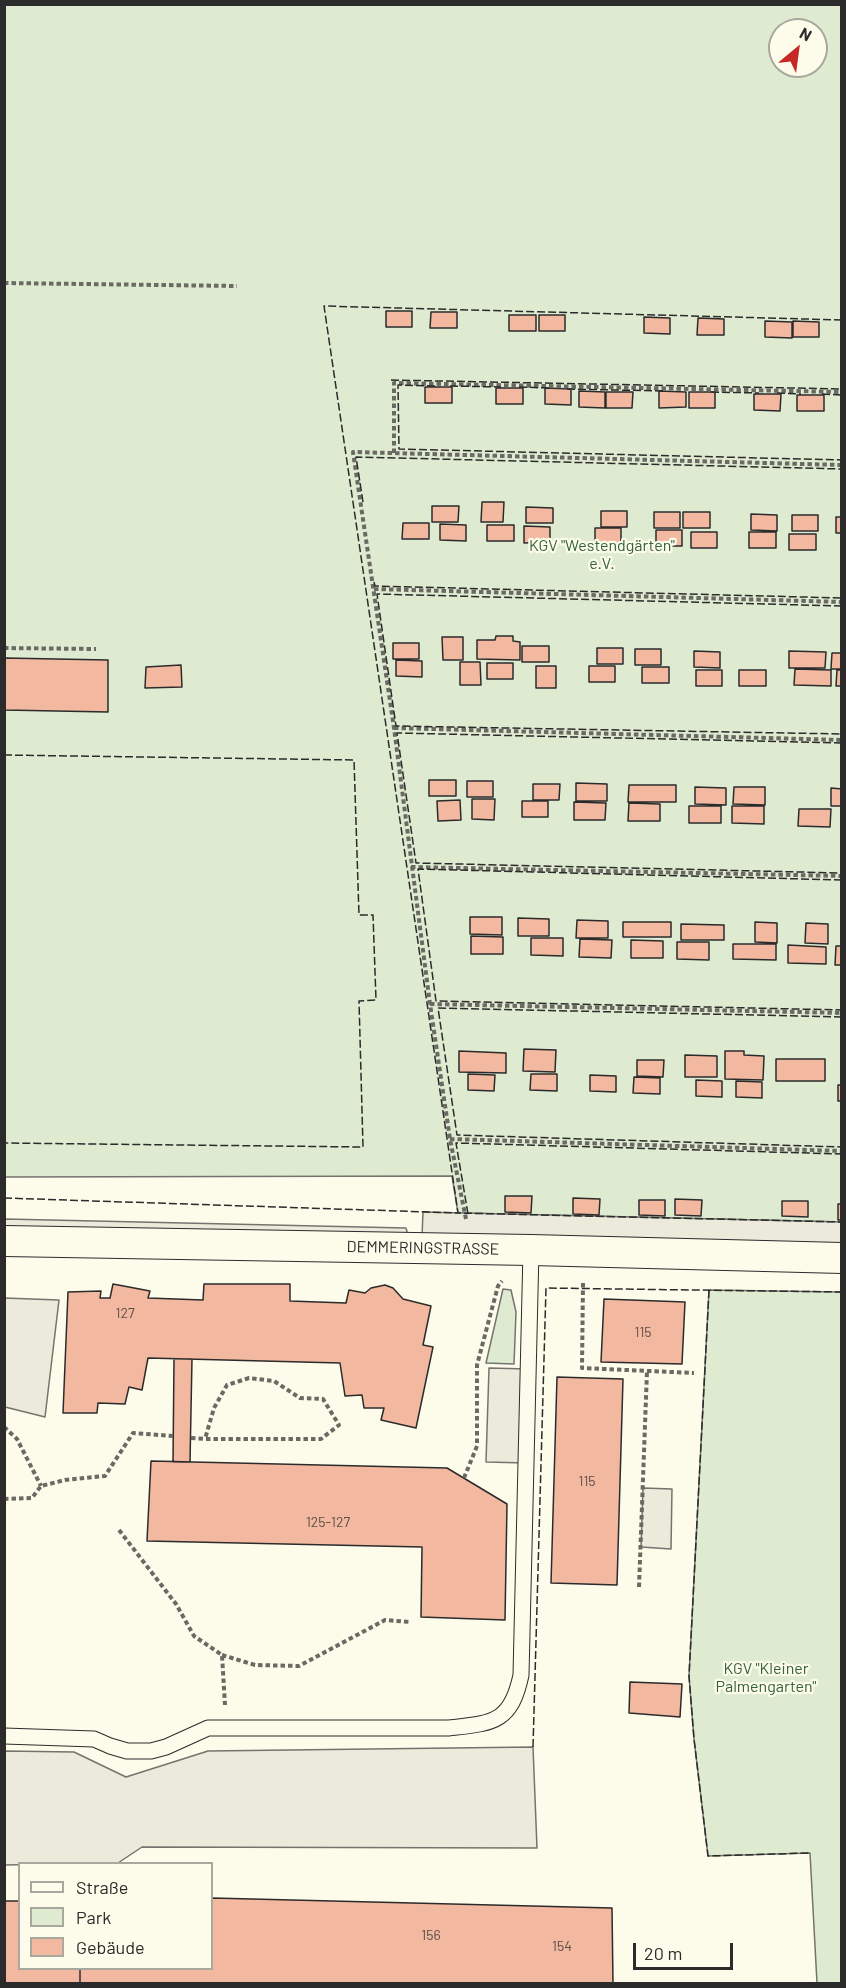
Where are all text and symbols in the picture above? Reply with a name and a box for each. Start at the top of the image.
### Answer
north arrow [768,18,828,78]
text: N [797,23,815,44]
park label: KGV "Westendgärten" e.V. [529,536,675,574]
street label: DEMMERINGSTRASSE [347,1237,499,1259]
house number: 127 [115,1305,135,1321]
house number: 115 [634,1324,652,1340]
house number: 115 [578,1473,596,1489]
house number: 125-127 [306,1514,350,1530]
park label: KGV "Kleiner Palmengarten" [716,1659,816,1697]
legend [18,1862,213,1970]
text: Straße [76,1876,128,1898]
text: Park [76,1906,111,1928]
house number: 156 [421,1927,441,1943]
scale bar [636,1931,736,1969]
text: Gebäude [76,1936,145,1958]
house number: 154 [552,1938,572,1954]
text: 20 m [644,1942,682,1964]

